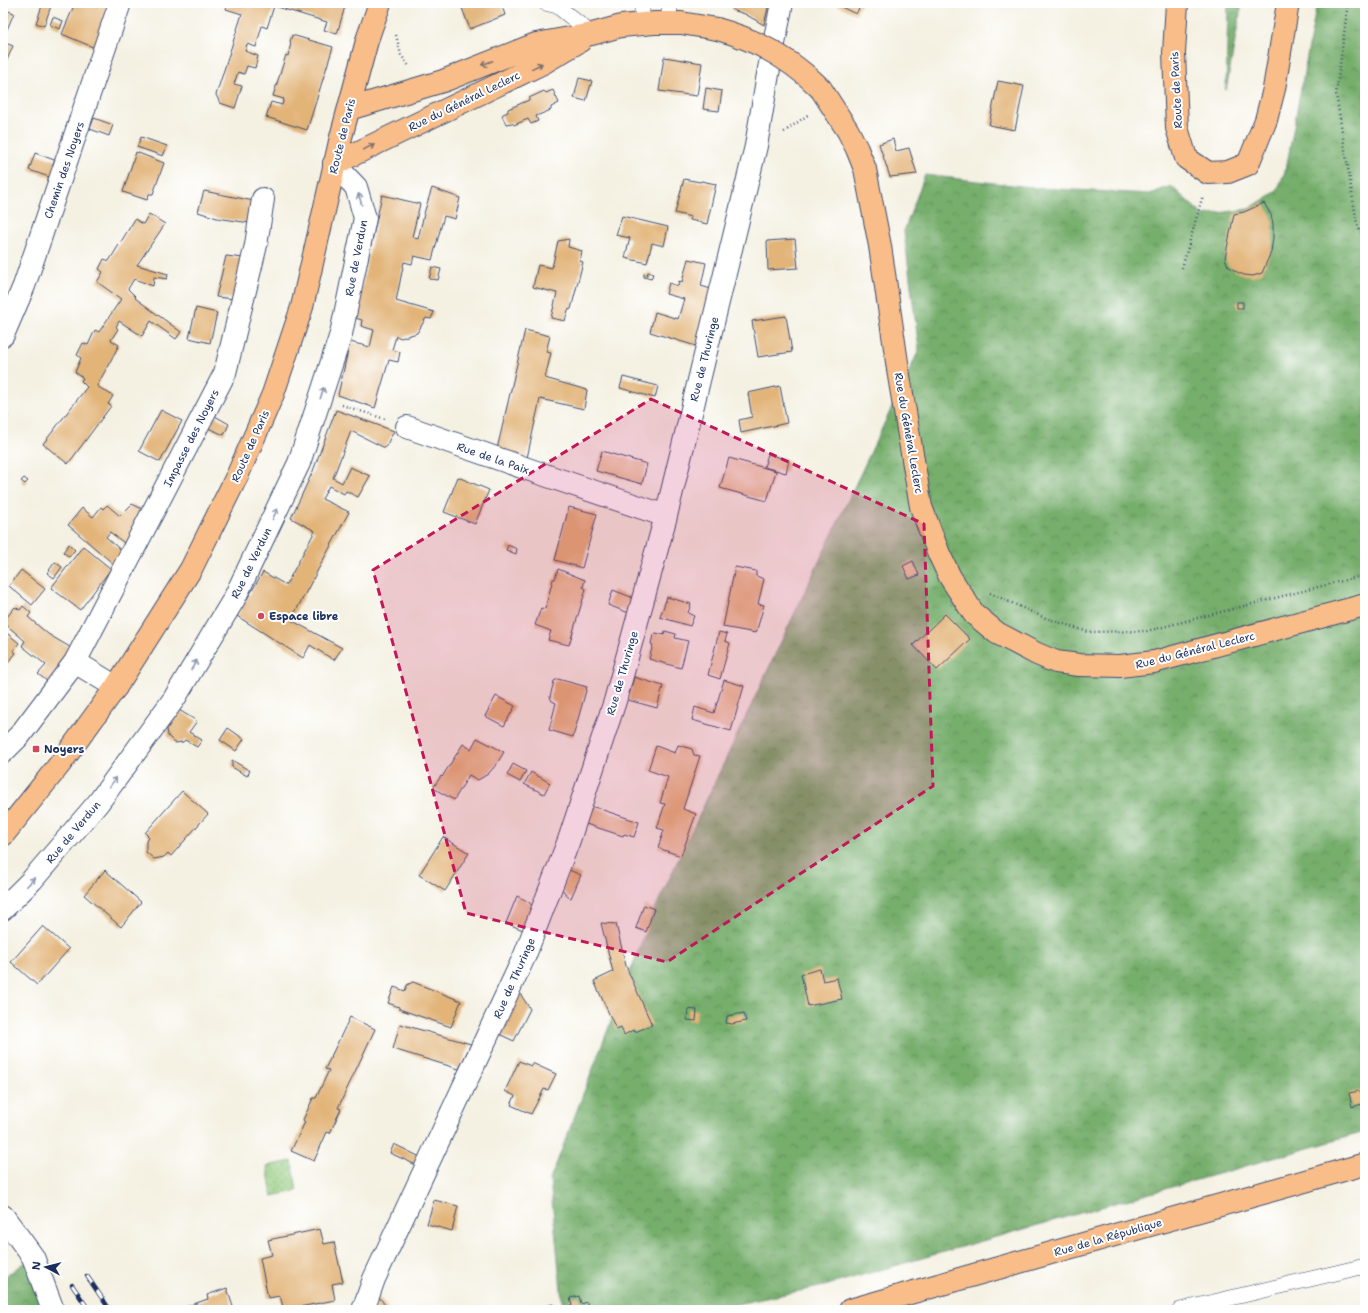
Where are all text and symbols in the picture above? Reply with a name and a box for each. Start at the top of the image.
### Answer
street label: Route de Paris [1167,51,1186,129]
one-way arrow [482,60,494,68]
one-way arrow [531,62,543,69]
street label: Rue du Général Leclerc [406,68,523,135]
street label: Route de Paris [326,97,359,175]
street label: Chemin des Noyers [41,120,88,221]
one-way arrow [363,143,375,150]
one-way arrow [356,193,363,206]
street label: Rue de Verdun [342,218,371,298]
street label: Rue de Thuringe [687,315,722,403]
street label: Rue du Général Leclerc [890,371,927,495]
street label: Impasse des Noyers [160,387,223,490]
one-way arrow [319,387,327,399]
street label: Route de Paris [228,408,273,485]
street label: Rue de la Paix [455,439,531,478]
one-way arrow [272,508,279,520]
street label: Rue de Verdun [228,525,275,601]
place label: Espace libre [269,609,339,624]
marker: Espace libre [256,611,266,621]
street label: Rue du Général Leclerc [1134,628,1257,673]
street label: Rue de Thuringe [603,629,642,717]
one-way arrow [191,659,199,671]
place label: Noyers [44,742,85,757]
marker: Noyers [31,744,41,754]
one-way arrow [109,776,118,787]
street label: Rue de Verdun [43,798,104,867]
one-way arrow [26,877,35,887]
street label: Rue de Thuringe [490,935,539,1021]
street label: Rue de la République [1052,1215,1164,1260]
north arrow [26,1247,66,1287]
text: N [29,1260,45,1271]

